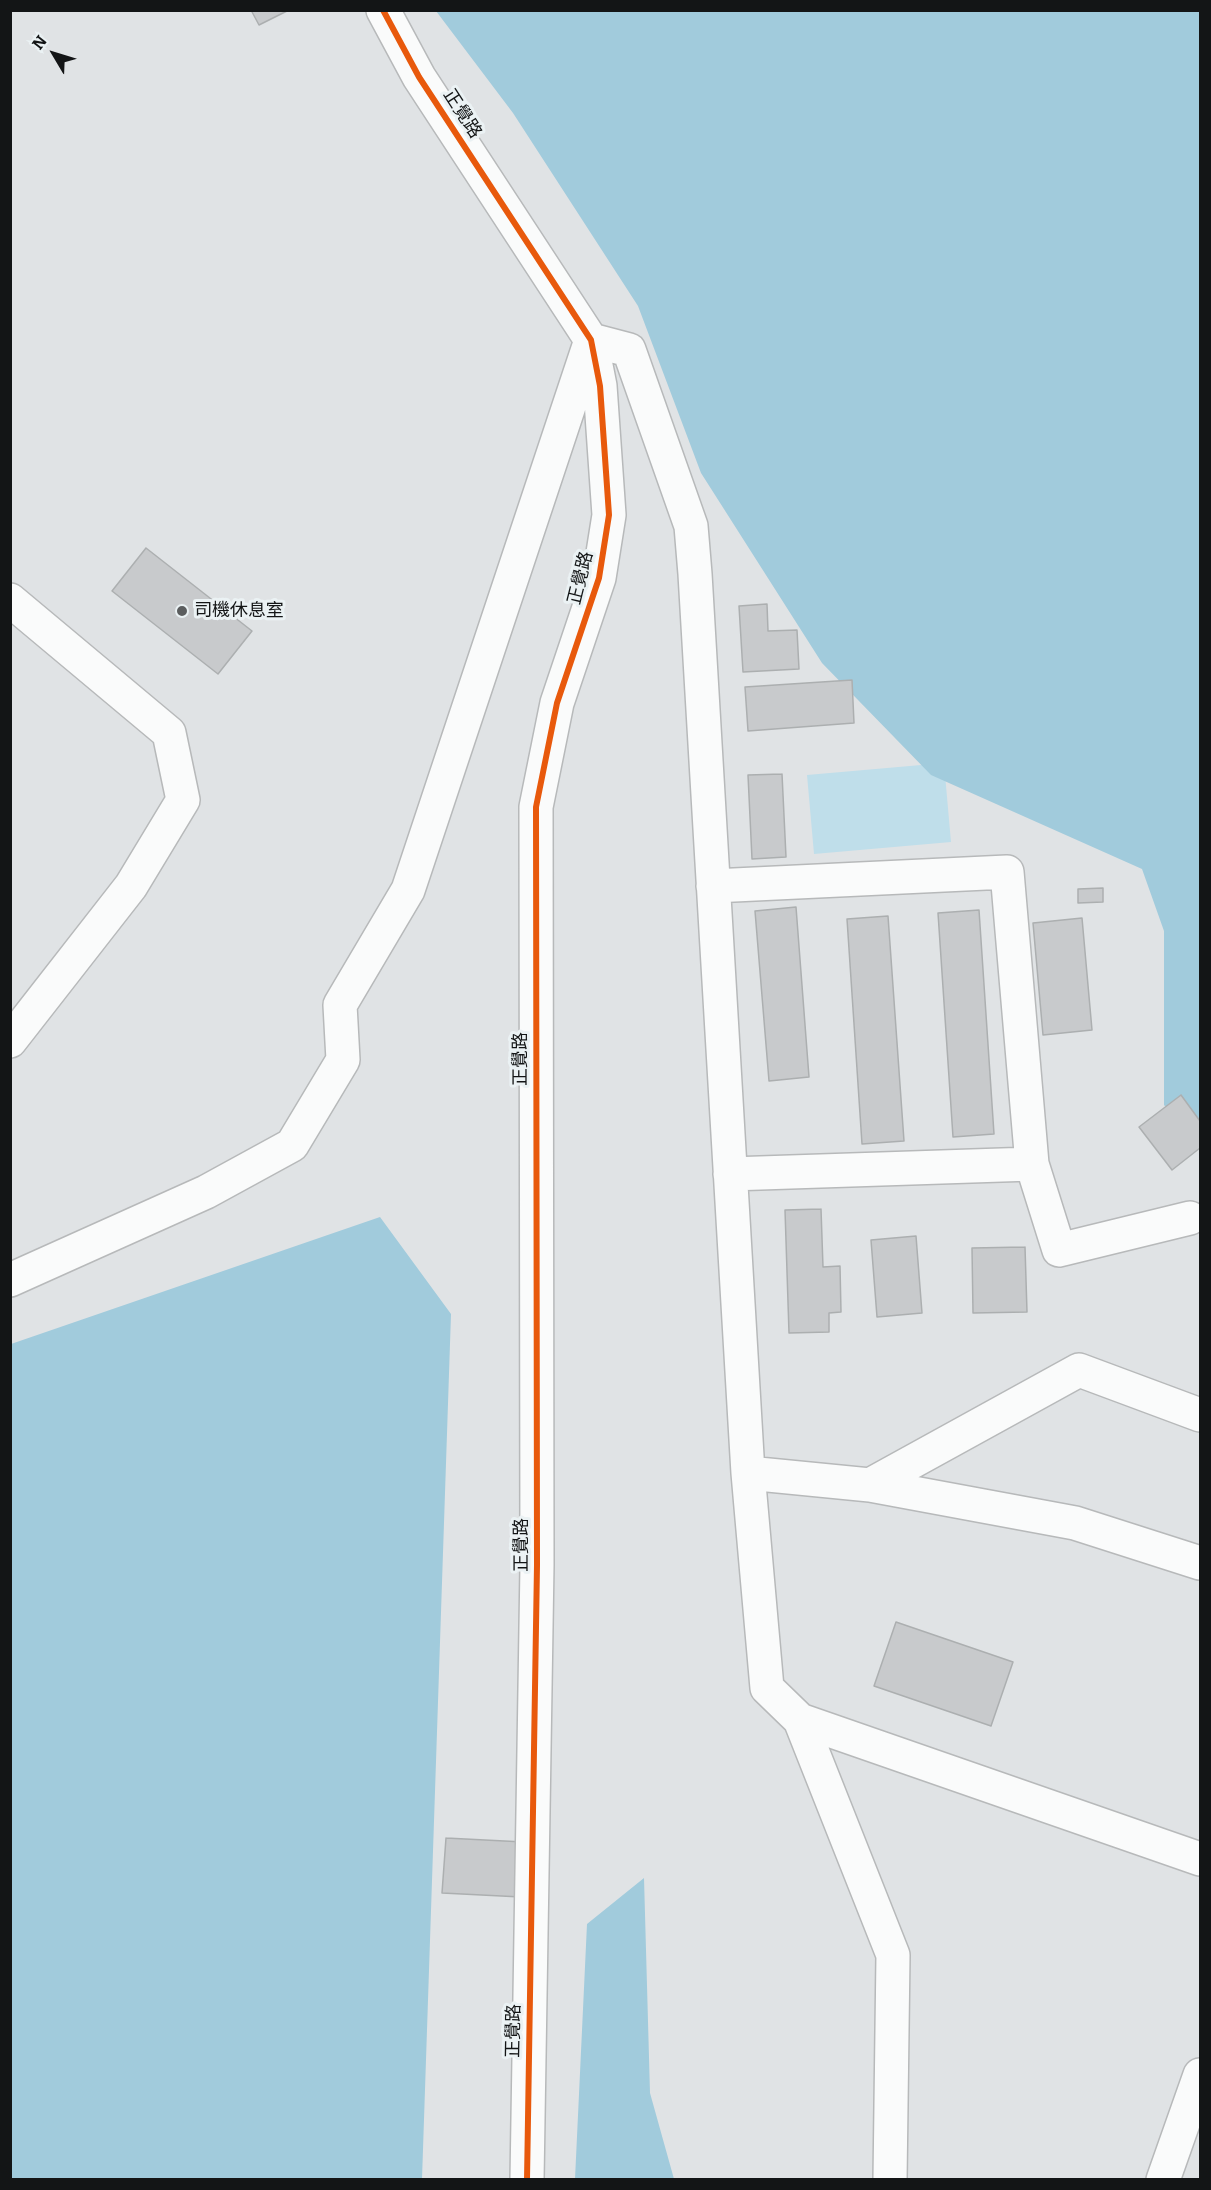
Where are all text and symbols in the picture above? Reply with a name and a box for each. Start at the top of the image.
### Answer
north arrow [24,24,84,84]
text: N [28,32,51,53]
street label: 正覺路 [438,85,486,143]
street label: 正覺路 [564,549,598,607]
place label: 司機休息室 [194,600,284,622]
marker: 司機休息室 [175,604,189,618]
street label: 正覺路 [510,1032,532,1086]
street label: 正覺路 [511,1518,533,1572]
street label: 正覺路 [503,2004,525,2058]

